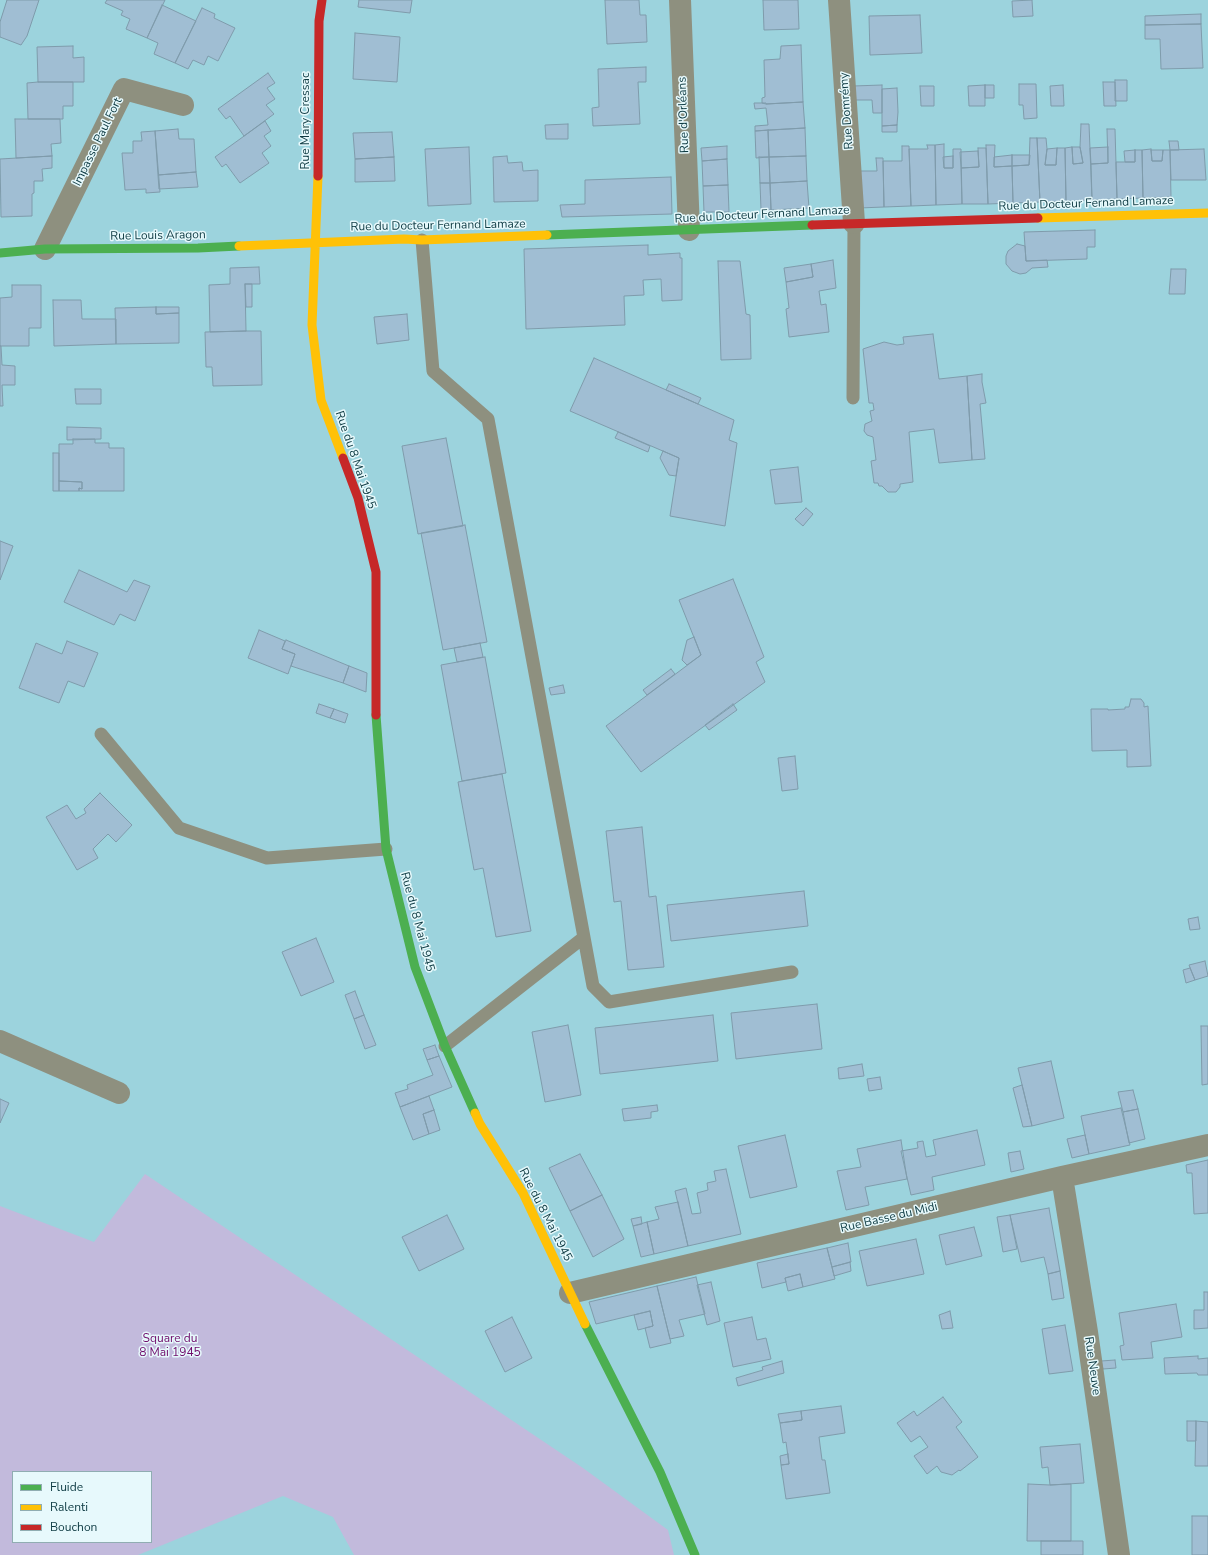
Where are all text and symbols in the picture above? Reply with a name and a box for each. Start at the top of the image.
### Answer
street label: Rue Domrémy [837,72,857,150]
street label: Rue Mary Cressac [299,73,313,169]
street label: Rue d'Orléans [675,77,693,153]
street label: Impasse Paul Fort [70,95,126,189]
street label: Rue du Docteur Fernand Lamaze [998,194,1174,214]
street label: Rue du Docteur Fernand Lamaze [674,203,850,227]
street label: Rue du Docteur Fernand Lamaze [350,217,526,235]
street label: Rue Louis Aragon [110,228,206,244]
street label: Rue du 8 Mai 1945 [331,409,379,511]
street label: Rue du 8 Mai 1945 [397,871,437,973]
street label: Rue du 8 Mai 1945 [515,1166,575,1264]
street label: Rue Basse du Midi [839,1200,939,1236]
park label: Square du 8 Mai 1945 [139,1332,201,1360]
street label: Rue Neuve [1081,1336,1103,1396]
legend [12,1471,152,1543]
text: Fluide [50,1479,83,1495]
text: Ralenti [50,1499,88,1515]
text: Bouchon [50,1519,97,1535]

